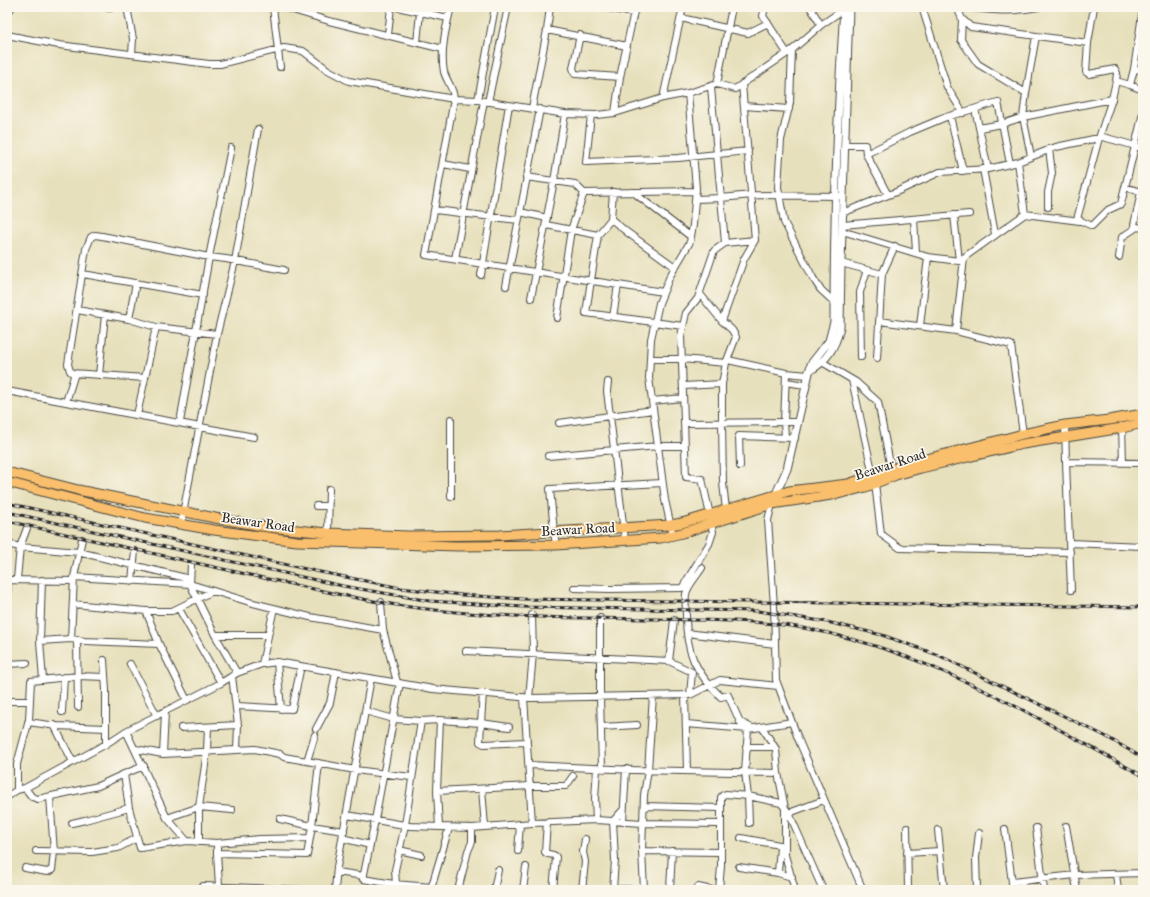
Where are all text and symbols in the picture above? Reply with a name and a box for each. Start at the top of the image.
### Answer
street label: Beawar Road [852,445,928,484]
street label: Beawar Road [220,509,296,536]
street label: Beawar Road [541,519,615,540]

